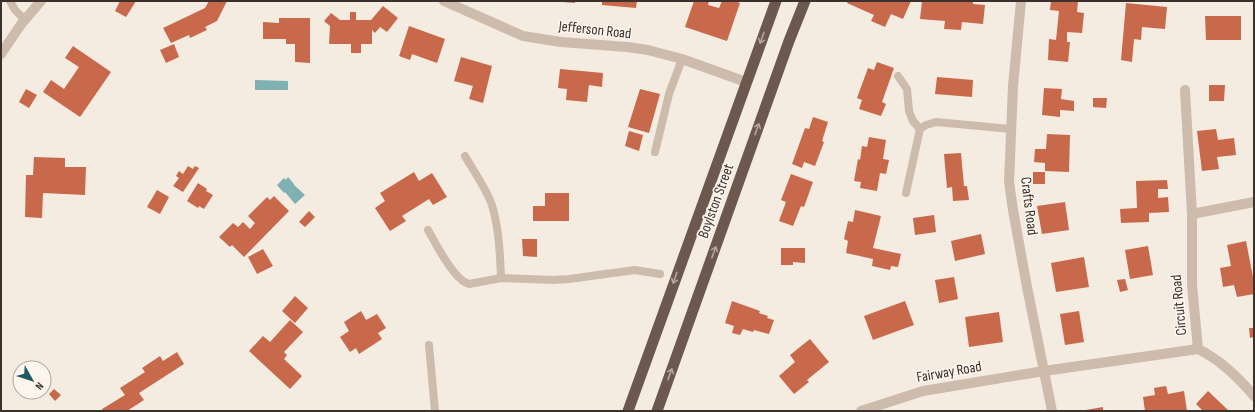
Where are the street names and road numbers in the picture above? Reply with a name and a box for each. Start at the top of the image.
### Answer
street label: Jefferson Road [557,17,632,43]
street label: Boylston Street [694,161,738,241]
street label: Crafts Road [1016,176,1042,236]
street label: Circuit Road [1167,274,1191,336]
street label: Fairway Road [915,357,983,387]

